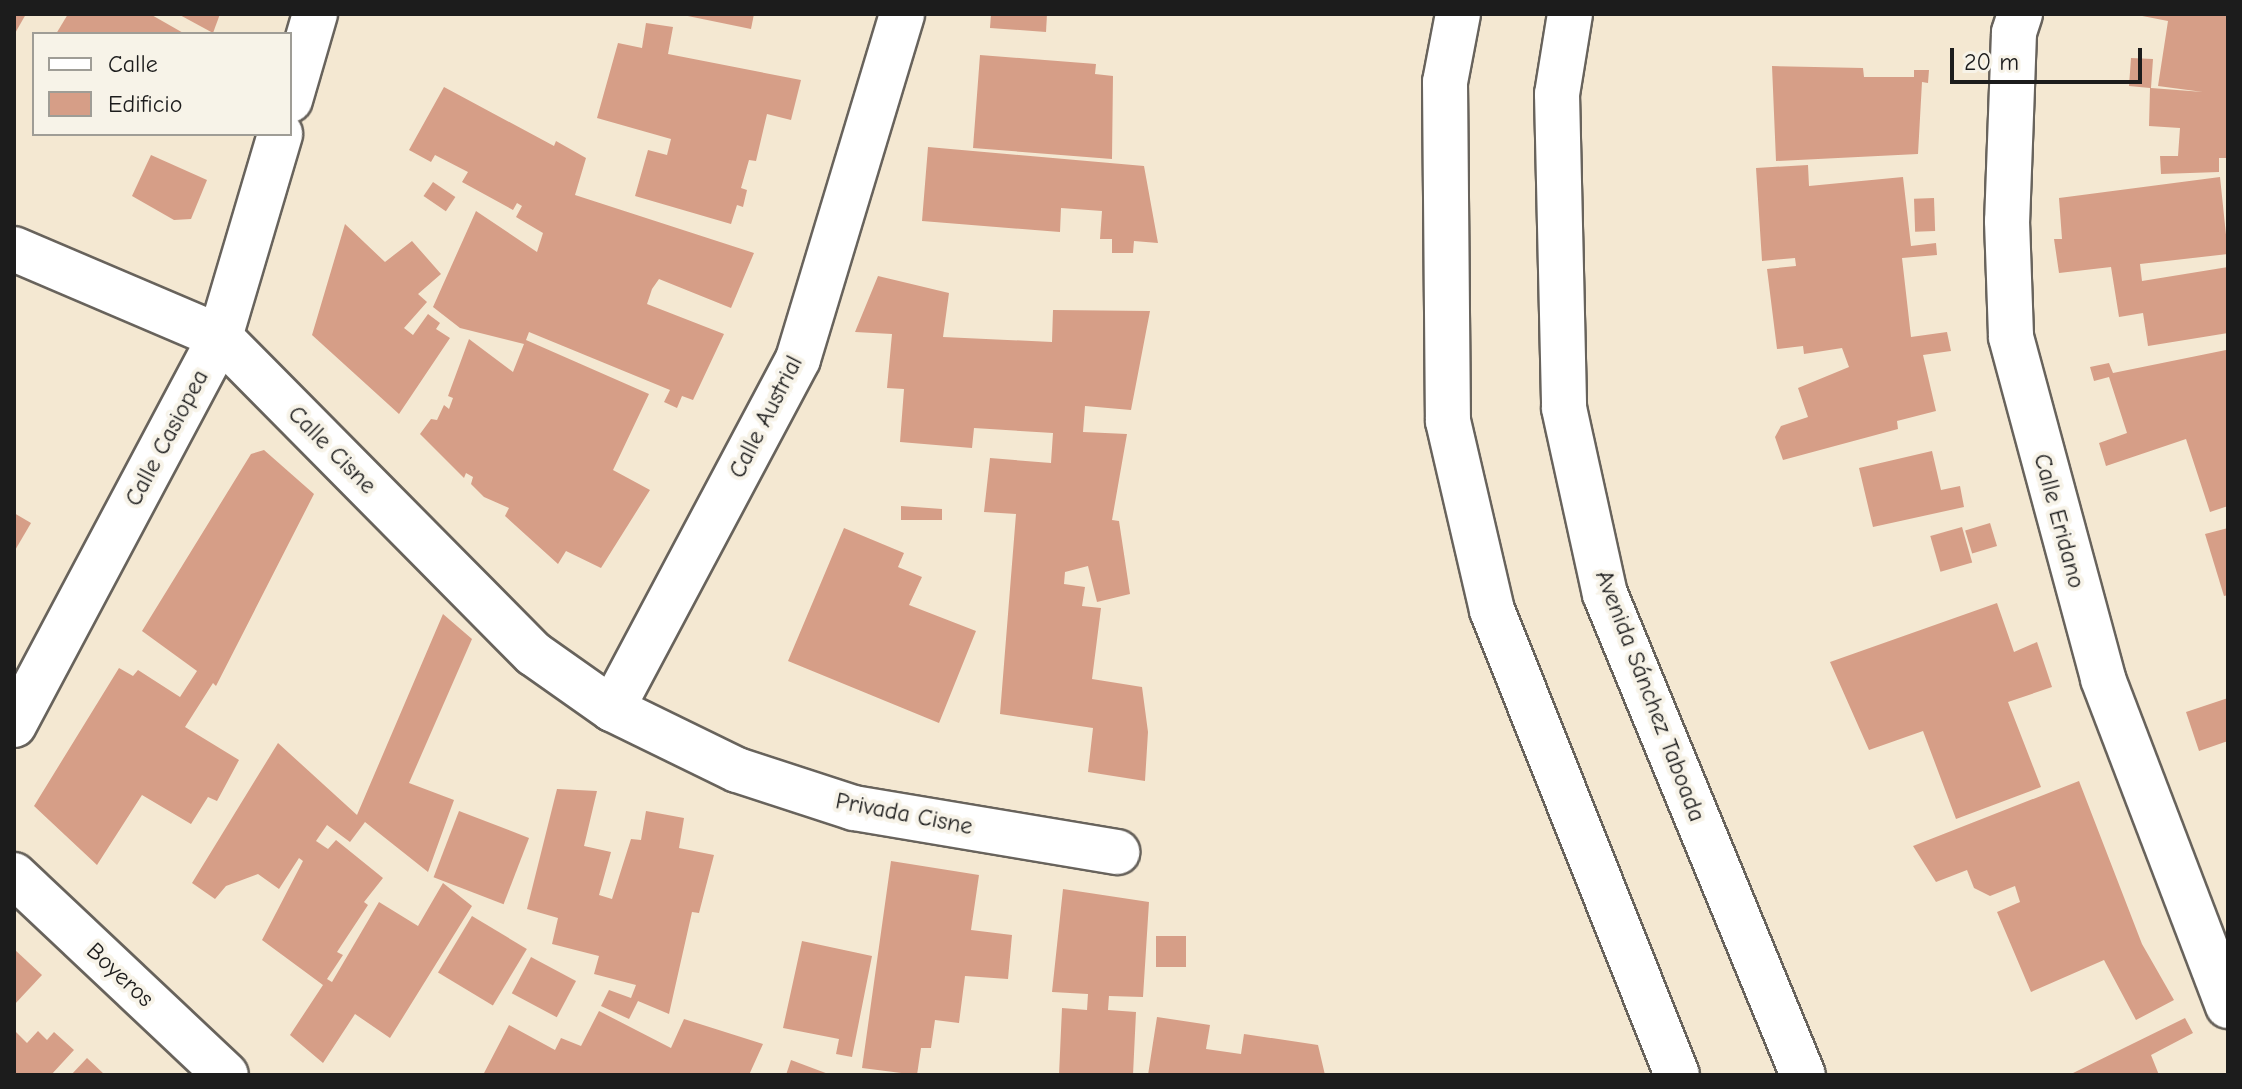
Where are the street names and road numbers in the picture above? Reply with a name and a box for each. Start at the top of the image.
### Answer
street label: Calle Austrial [723,351,809,483]
street label: Calle Casiopea [119,365,215,511]
street label: Calle Cisne [282,400,382,500]
street label: Calle Eridano [2027,451,2091,591]
street label: Avenida Sánchez Taboada [1589,566,1711,826]
street label: Privada Cisne [833,787,975,841]
street label: Boyeros [80,937,160,1013]

